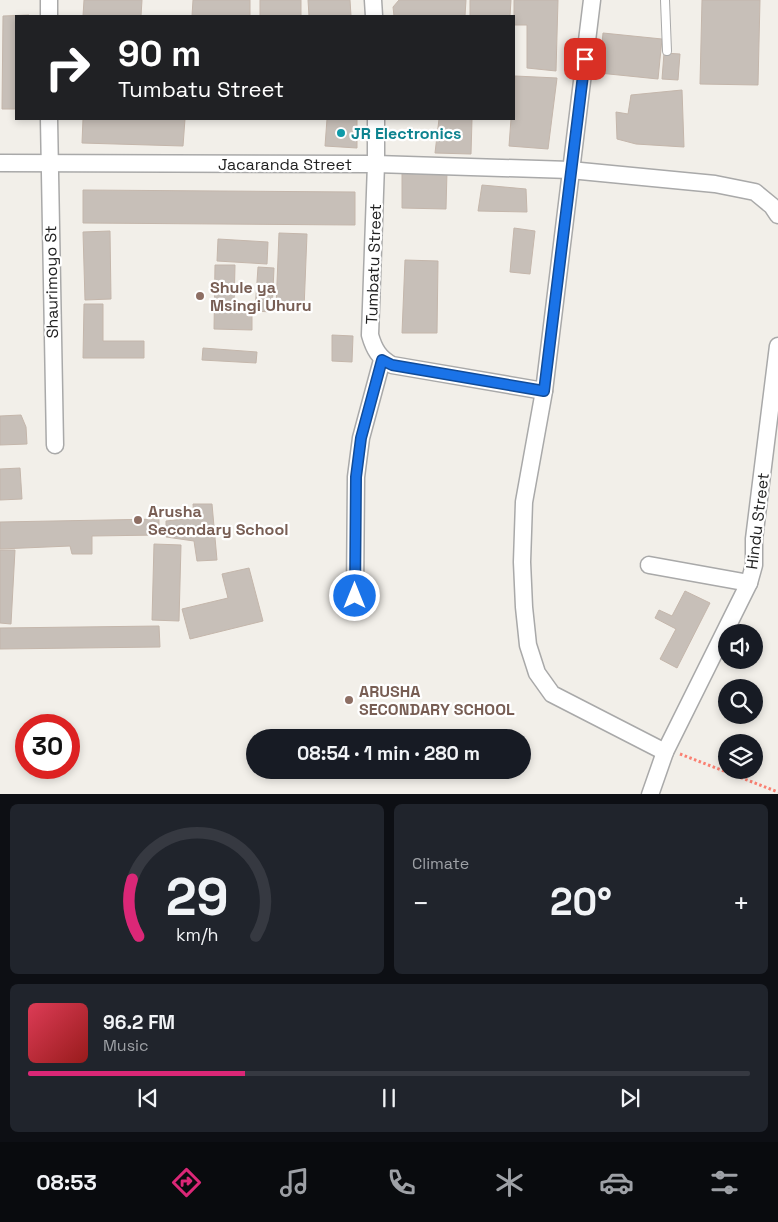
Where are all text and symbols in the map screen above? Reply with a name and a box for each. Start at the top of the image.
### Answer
text: 90 m [118,32,201,76]
icon: right [35,35,100,100]
pin [564,38,606,80]
icon: arrive [571,45,599,73]
text: Tumbatu Street [118,75,284,103]
place label: JR Electronics [351,123,461,144]
marker: JR Electronics [335,127,347,139]
street label: Jacaranda Street [218,154,352,175]
street label: Tumbatu Street [361,203,386,325]
street label: Shaurimoyo St [40,225,63,339]
place label: Shule ya Msingi Uhuru [210,277,312,316]
marker: Shule ya Msingi Uhuru [194,290,206,302]
street label: Hindu Street [741,471,774,571]
place label: Arusha Secondary School [148,501,288,540]
marker: Arusha Secondary School [132,514,144,526]
position arrow [328,569,380,621]
map controls [718,624,763,779]
button: sound [718,624,763,669]
button: search [718,679,763,724]
place label: ARUSHA SECONDARY SCHOOL [359,681,515,720]
marker: ARUSHA SECONDARY SCHOOL [343,694,355,706]
speed limit sign: 30 [15,714,80,779]
button: layers [718,734,763,779]
text: 08:54 · 1 min · 280 m [297,741,480,766]
text: Climate [412,853,469,874]
text: 29 [166,864,228,930]
text: 20° [550,878,612,926]
text: − [412,885,429,921]
text: + [733,885,750,921]
text: km/h [176,923,218,946]
text: 96.2 FM [103,1010,175,1035]
text: Music [103,1035,149,1056]
icon: previous [134,1084,162,1112]
icon: pause [375,1084,403,1112]
icon: next [616,1084,644,1112]
icon: directions [169,1165,204,1200]
icon: music [277,1165,312,1200]
icon: phone [384,1165,419,1200]
icon: climate [492,1165,527,1200]
icon: car [599,1165,634,1200]
icon: filters [707,1165,742,1200]
text: 08:53 [36,1168,97,1196]

